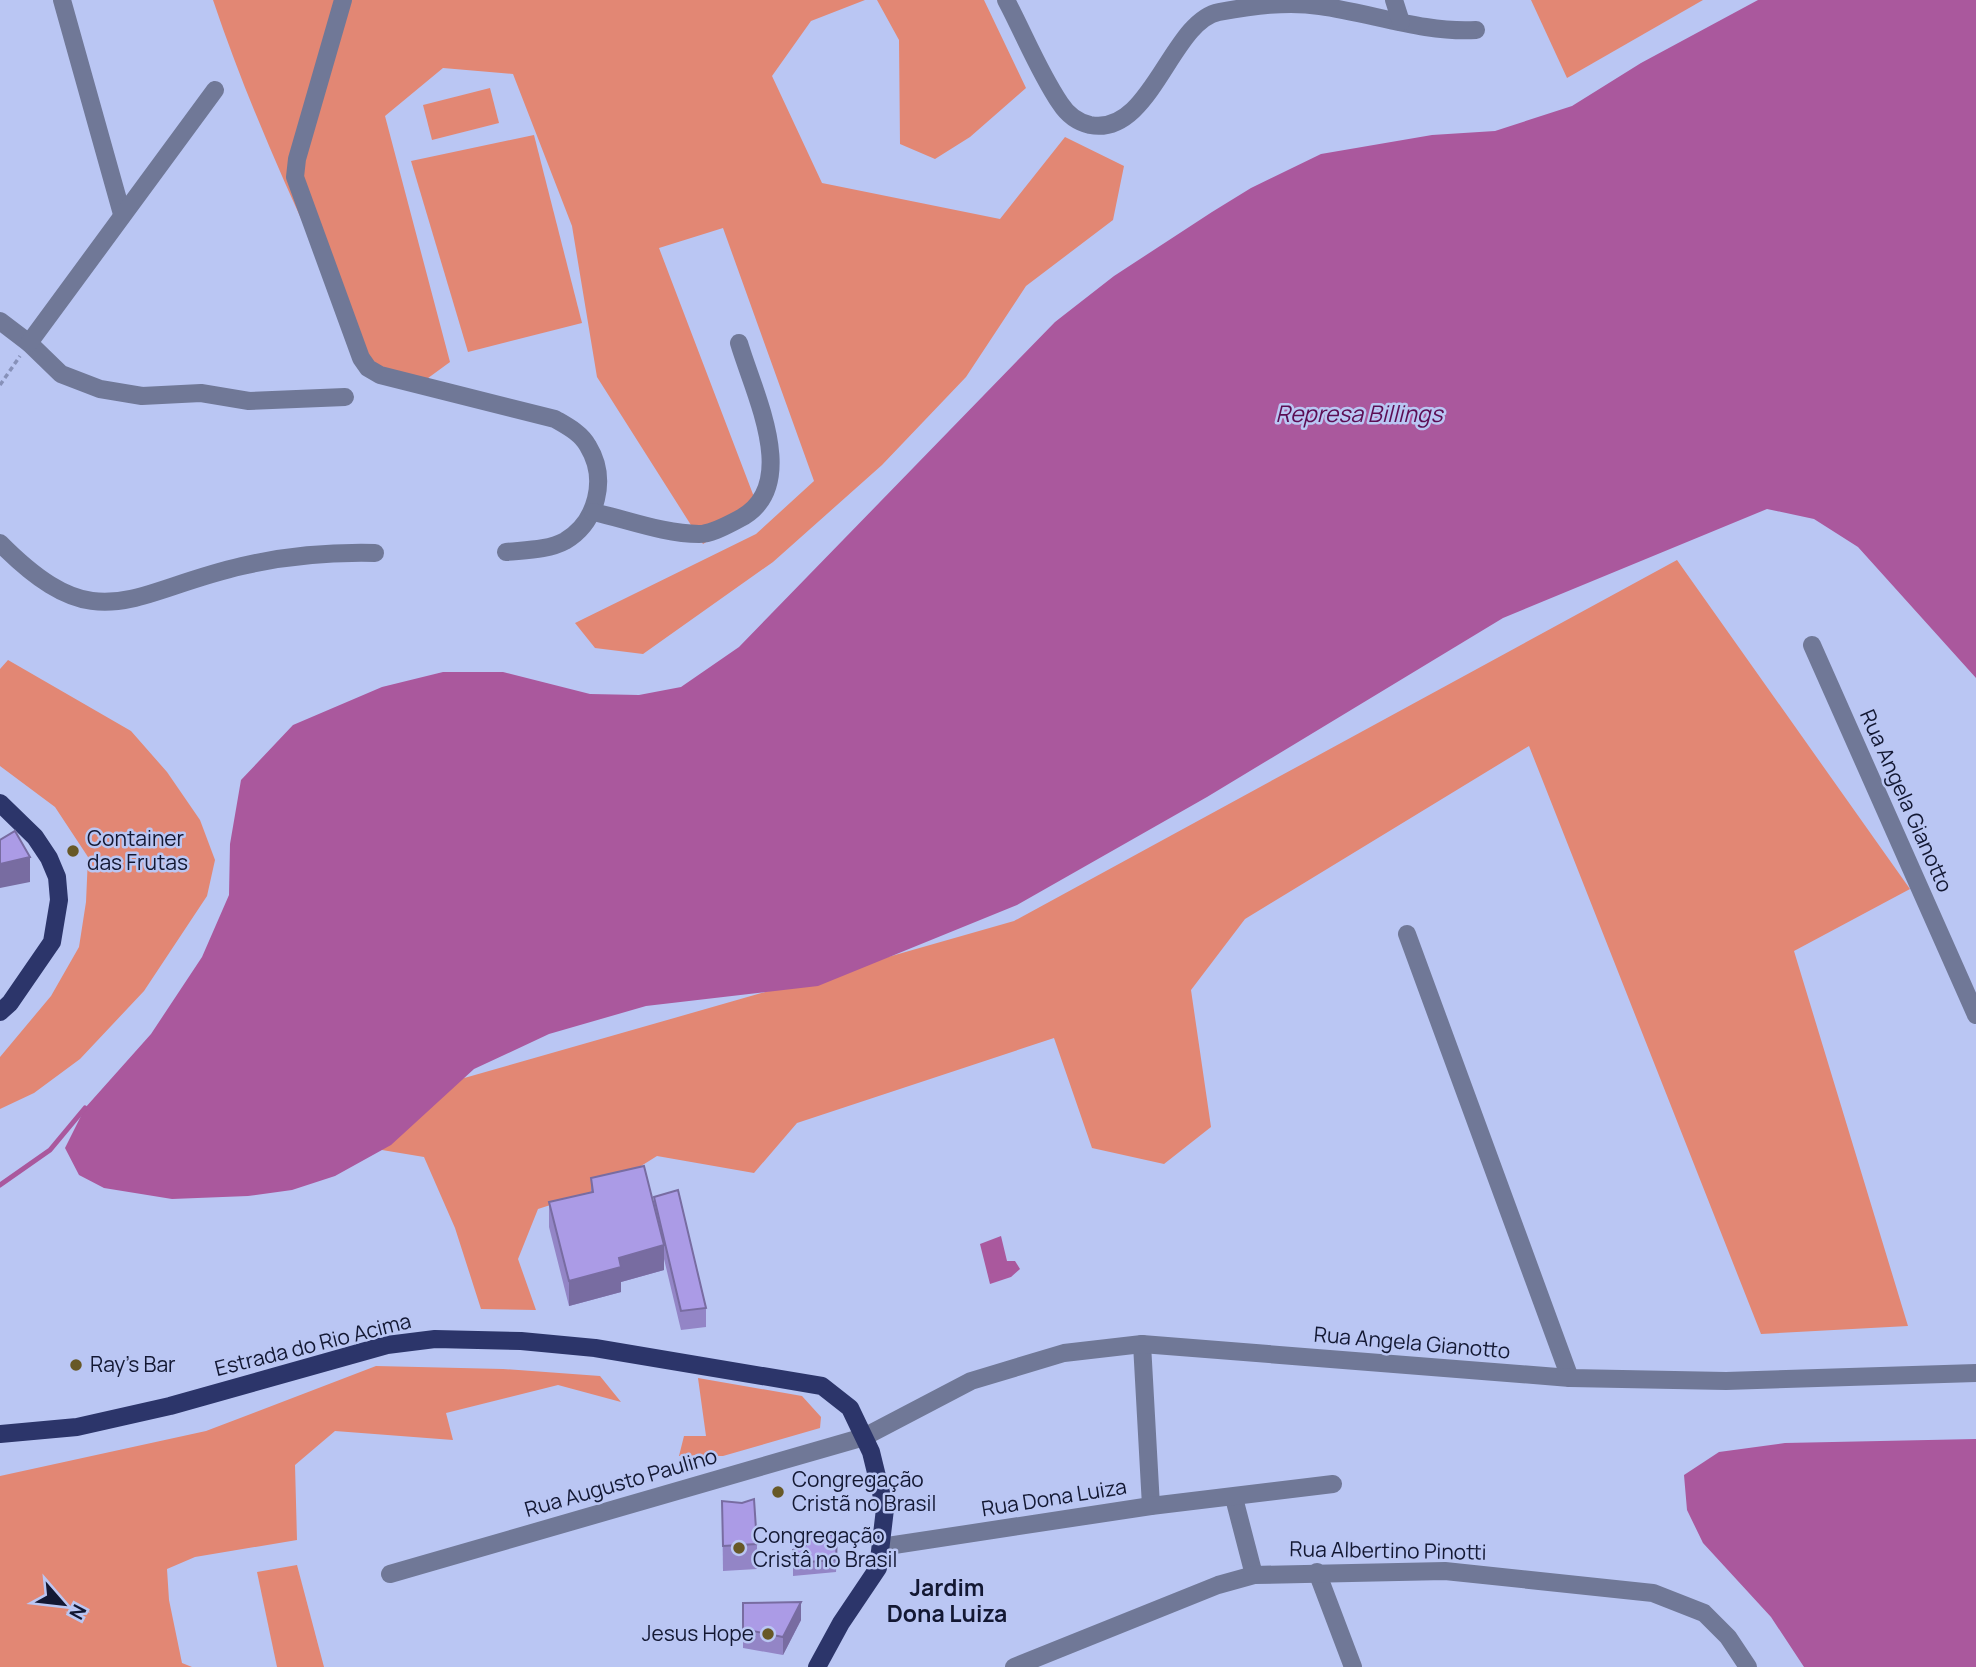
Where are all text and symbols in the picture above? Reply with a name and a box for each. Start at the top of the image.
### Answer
water label: Represa Billings [1275,397,1444,429]
street label: Rua Angela Gianotto [1854,705,1960,896]
place label: Container das Frutas [87,824,188,876]
marker: Container das Frutas [65,843,81,859]
street label: Estrada do Rio Acima [212,1306,414,1382]
street label: Rua Angela Gianotto [1313,1319,1511,1365]
place label: Ray's Bar [90,1350,176,1378]
marker: Ray's Bar [68,1357,84,1373]
street label: Rua Augusto Paulino [521,1441,720,1523]
place label: Congregação Cristã no Brasil [792,1465,936,1517]
street label: Rua Dona Luiza [979,1472,1128,1522]
marker: Congregação Cristã no Brasil [770,1484,786,1500]
place label: Congregação Cristâ no Brasil [753,1521,897,1573]
street label: Rua Albertino Pinotti [1289,1534,1487,1566]
marker: Congregação Cristâ no Brasil [731,1540,747,1556]
north arrow [28,1569,98,1639]
district label: Jardim Dona Luiza [887,1571,1007,1629]
text: N [63,1600,93,1624]
place label: Jesus Hope [642,1619,754,1647]
marker: Jesus Hope [760,1626,776,1642]

